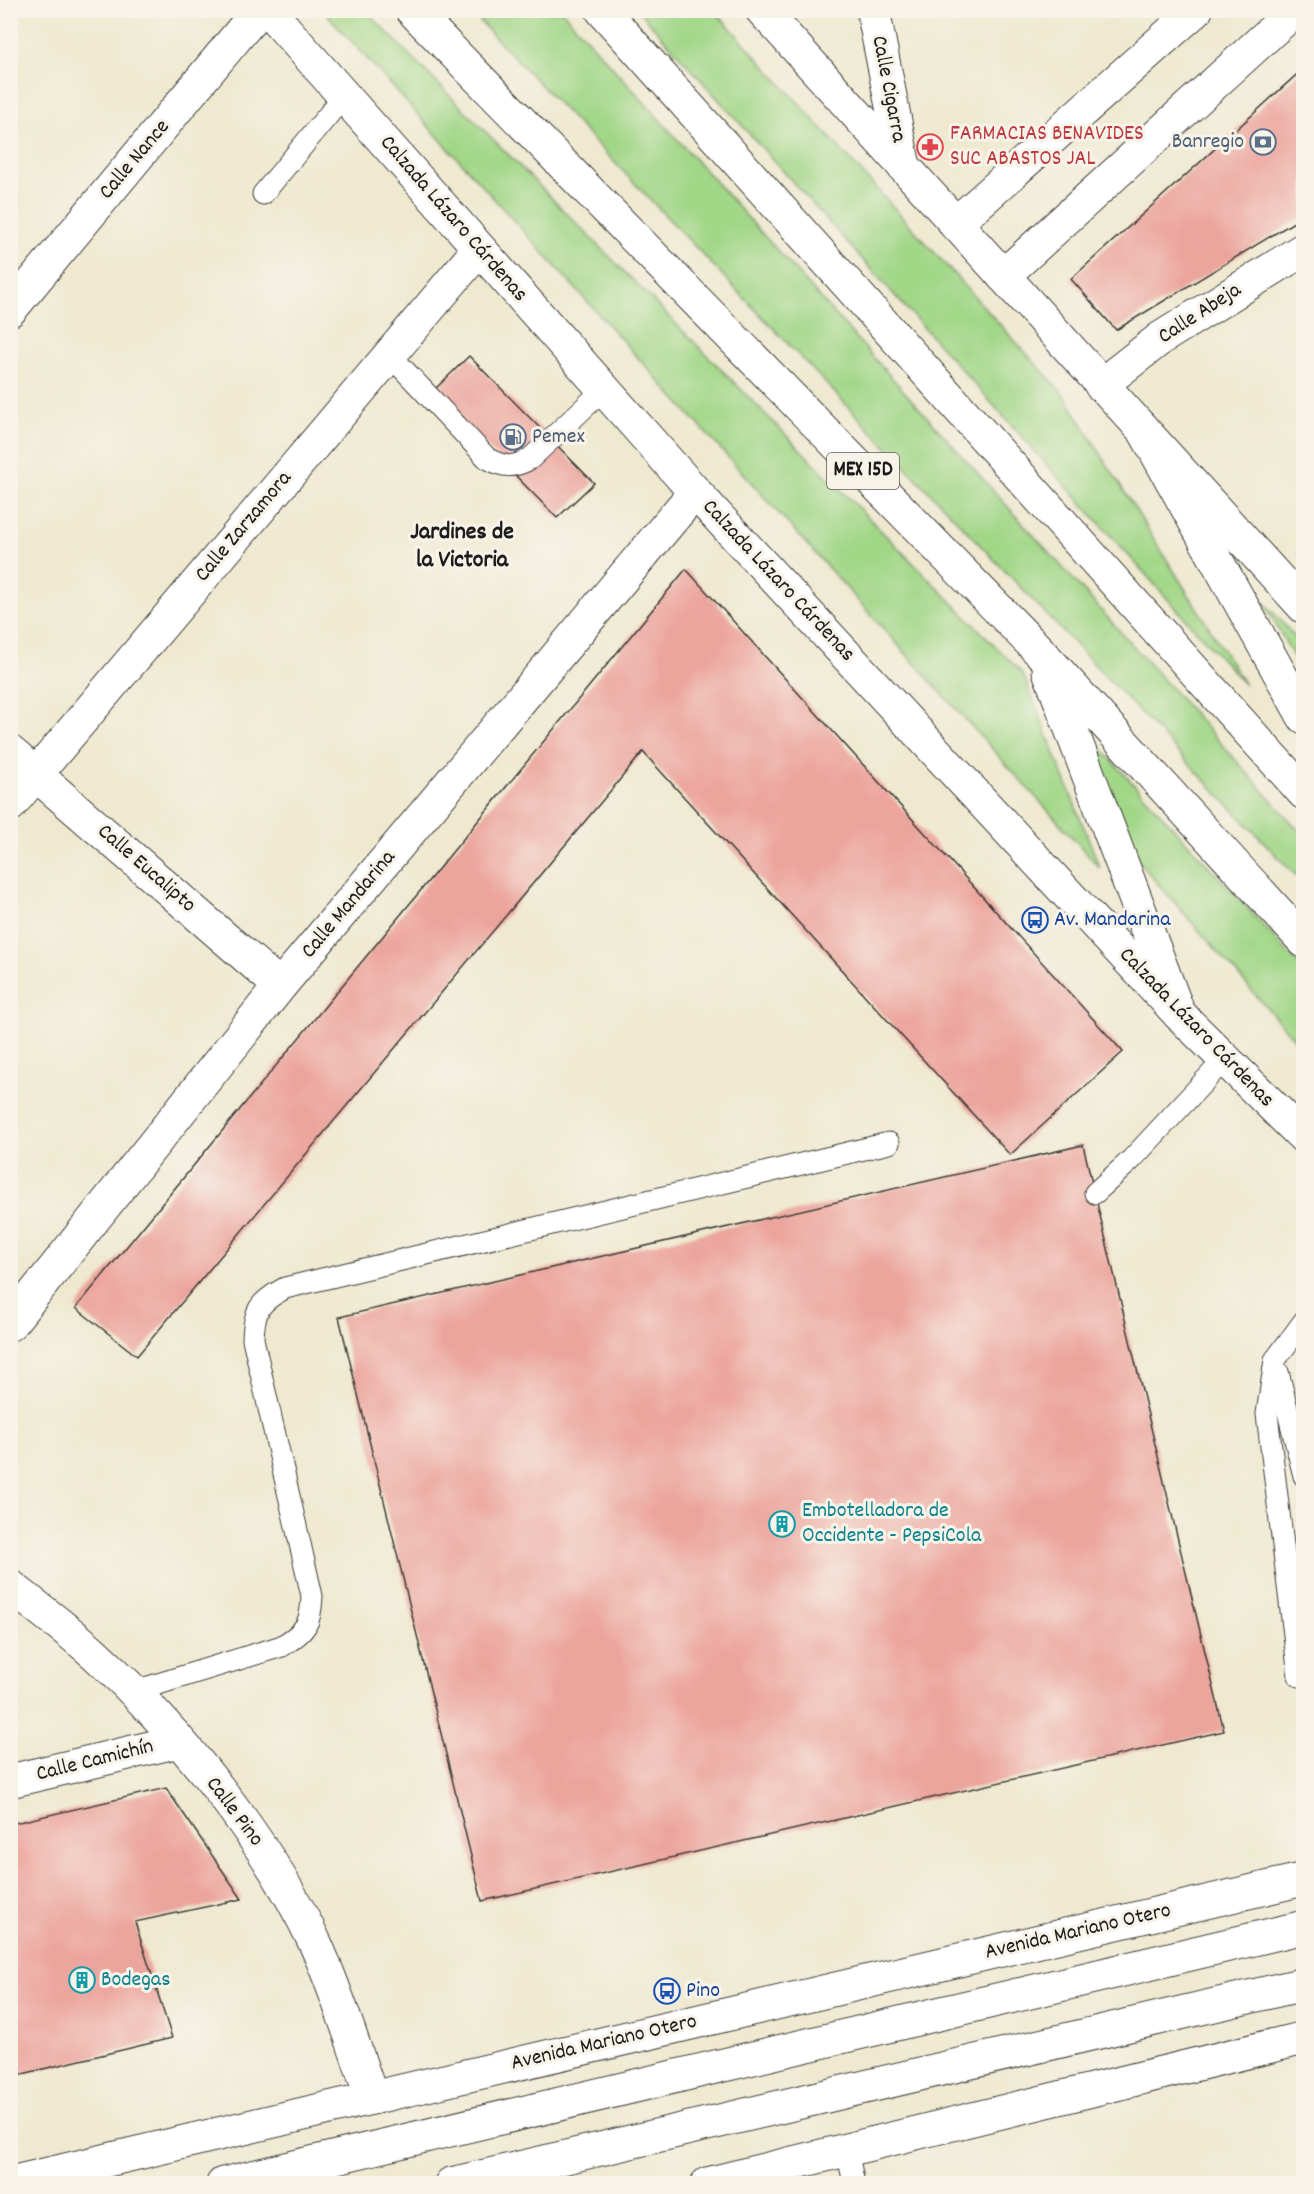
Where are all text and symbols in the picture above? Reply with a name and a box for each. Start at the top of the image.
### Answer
street label: Calle Cigarra [862,33,914,146]
street label: Calle Nance [92,113,178,207]
place label: FARMACIAS BENAVIDES SUC ABASTOS JAL [950,119,1144,175]
place label: Banregio [1172,127,1244,158]
bank icon: Banregio [1248,127,1278,157]
street label: Calzada Lázaro Cárdenas [372,129,534,309]
pharmacy icon: FARMACIAS BENAVIDES SUC ABASTOS JAL [915,132,945,162]
street label: Calle Abeja [1152,275,1248,353]
fuel station icon: Pemex [498,422,528,452]
place label: Pemex [532,422,585,453]
road number: MEX 15D [827,453,899,489]
street label: Calle Zarzamora [188,464,300,589]
street label: Calzada Lázaro Cárdenas [694,493,862,669]
district label: Jardines de la Victoria [410,516,514,578]
street label: Calle Eucalipto [90,817,202,921]
street label: Calle Mandarina [294,844,404,966]
bus stop icon: Av. Mandarina [1020,905,1050,935]
place label: Av. Mandarina [1054,905,1171,936]
street label: Calzada Lázaro Cárdenas [1111,941,1281,1115]
place label: Embotelladora de Occidente - PepsiCola [802,1496,982,1552]
building icon: Embotelladora de Occidente - PepsiCola [767,1509,797,1539]
street label: Calle Camichín [33,1731,157,1791]
street label: Calle Pino [197,1771,271,1853]
street label: Avenida Mariano Otero [982,1896,1174,1968]
building icon: Bodegas [67,1965,97,1995]
place label: Bodegas [101,1965,170,1996]
bus stop icon: Pino [652,1976,682,2006]
place label: Pino [686,1976,720,2007]
street label: Avenida Mariano Otero [508,2007,700,2079]

